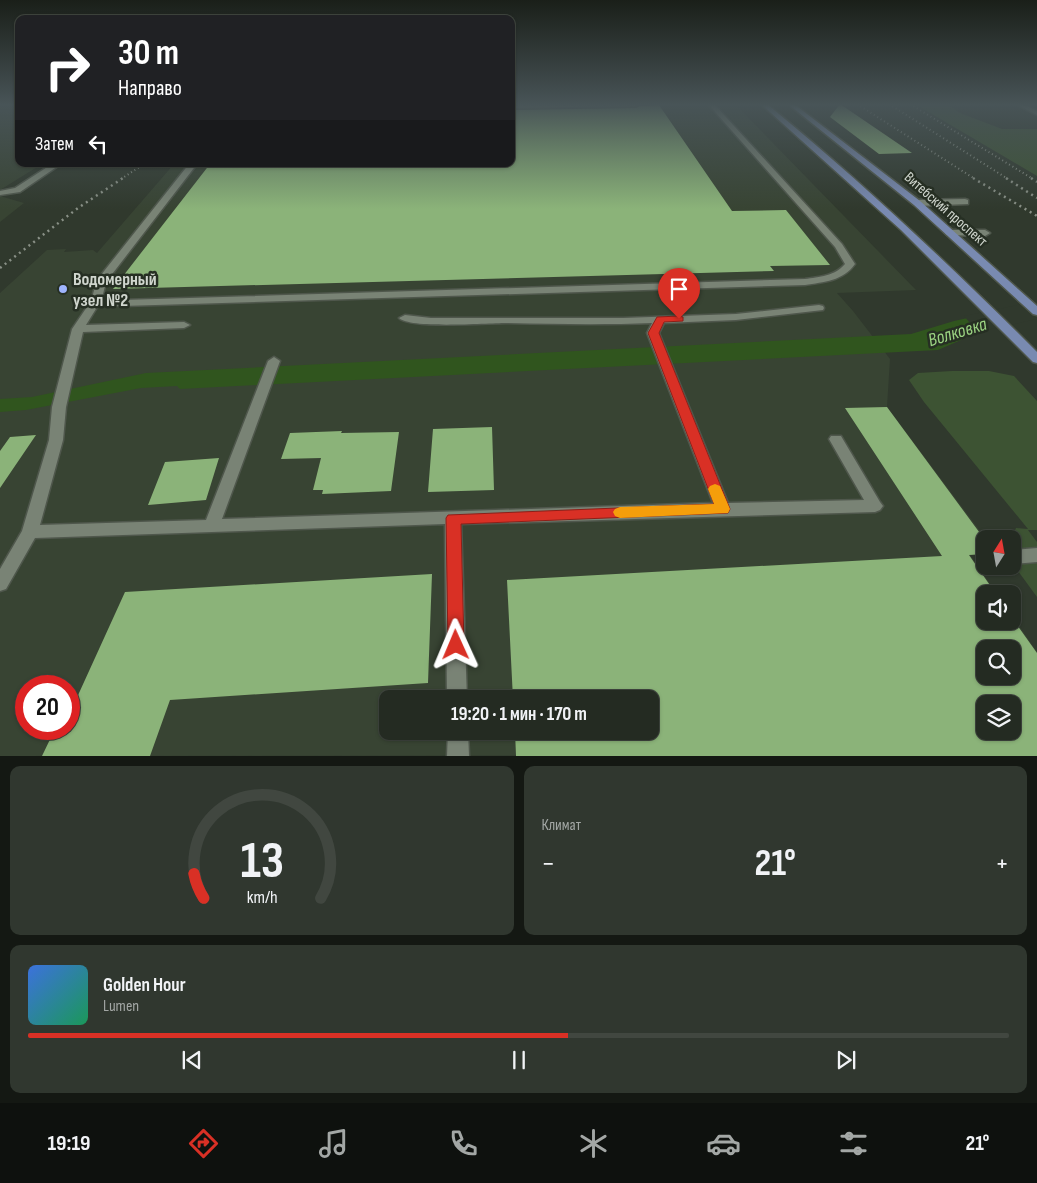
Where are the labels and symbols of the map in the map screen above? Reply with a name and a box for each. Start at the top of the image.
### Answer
street label: Витебский проспект [900,168,991,251]
pin [658,268,700,319]
place label: Водомерный узел №2 [73,269,157,311]
marker: Водомерный узел №2 [57,283,69,295]
water label: Волковка [925,313,990,352]
north arrow [976,530,1021,575]
position arrow [429,618,481,670]
speed limit sign: 20 [15,675,80,740]

